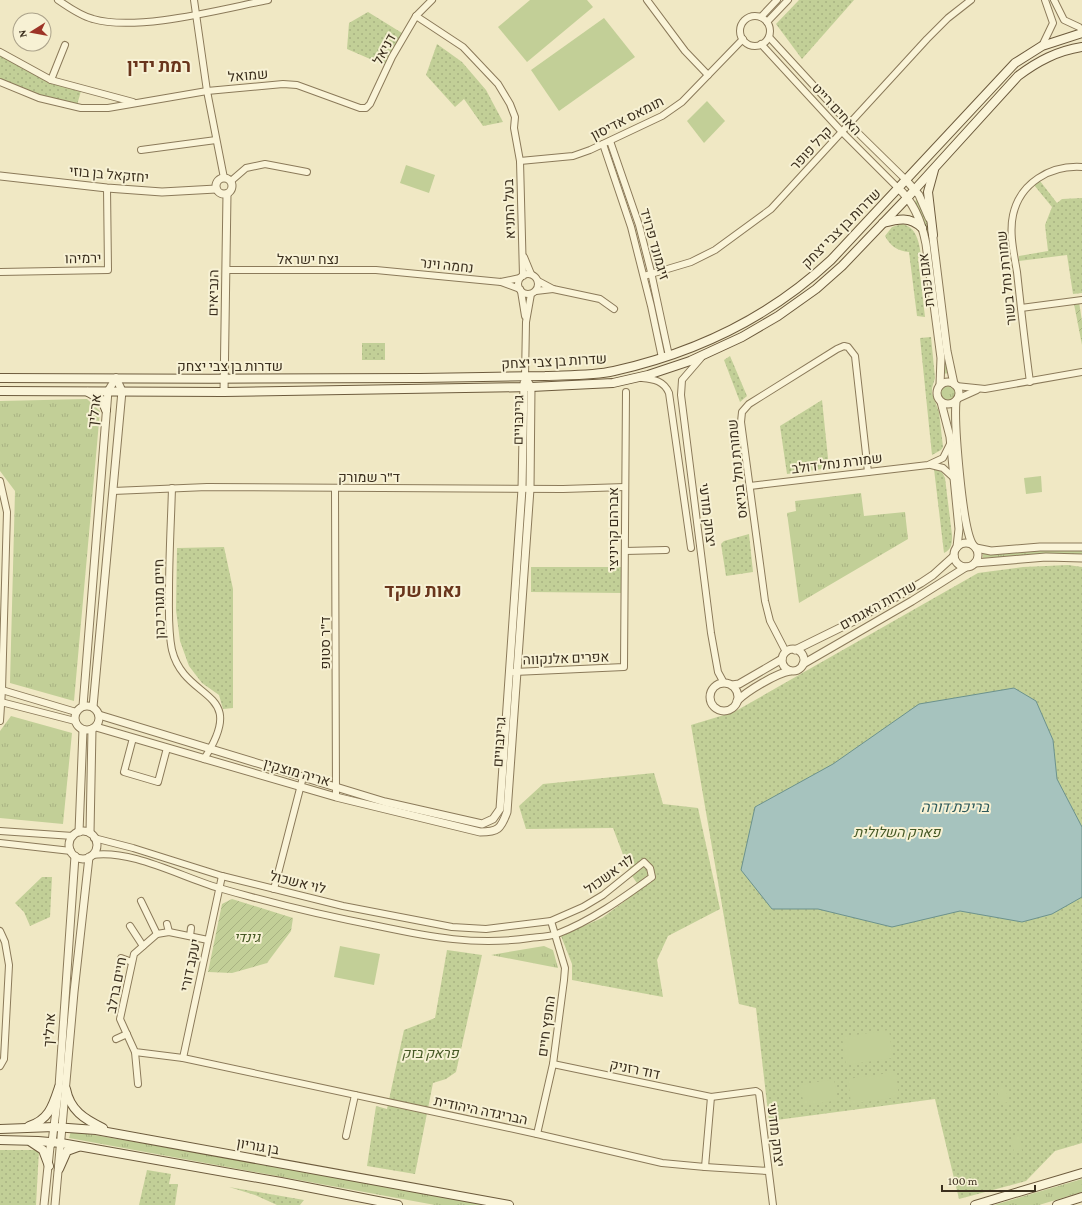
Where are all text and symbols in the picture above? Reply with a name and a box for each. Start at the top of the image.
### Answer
north arrow [12,12,52,52]
text: N [15,29,29,39]
street label: דניאל [369,31,399,67]
district label: רמת ידין [127,56,191,76]
street label: שמואל [227,65,269,85]
street label: האחים רייט [809,80,865,138]
street label: תומאס אדיסון [588,93,666,143]
street label: קרל פופר [787,123,835,173]
street label: יחזקאל בן בוזי [69,163,149,185]
street label: בעל התניא [500,178,518,240]
street label: שדרות בן צבי יצחק [798,185,884,271]
street label: זיגמונד פרויד [637,206,673,282]
street label: שמורת נחל בשור [993,230,1019,326]
street label: ירמיהו [65,250,101,266]
street label: נצח ישראל [277,251,339,267]
street label: אגם כנרת [915,252,937,308]
street label: נחמה וינר [420,254,474,276]
street label: הנביאים [205,269,221,317]
street label: שדרות בן צבי יצחק [501,350,607,372]
street label: שדרות בן צבי יצחק [177,358,283,374]
street label: ארליך [84,393,104,429]
street label: גרינבויים [510,395,526,445]
street label: שמורת נחל בניאס [724,418,750,520]
street label: שמורת נחל דולב [790,449,884,477]
street label: ד"ר שמורק [338,469,400,485]
street label: יצחק מודעי [696,482,720,548]
street label: אברהם קריניצי [605,487,621,571]
street label: חיים מגורי כהן [150,559,168,639]
street label: שדרות האגמים [837,577,919,633]
district label: נאות שקד [384,581,462,601]
street label: ד"ר סטופ [317,617,333,669]
street label: אפרים אלנקווה [522,648,610,668]
street label: גרינבויים [489,716,509,768]
street label: אריה מוצקין [262,755,332,789]
water label: בריכת דורה [921,799,990,815]
park label: פארק השלולית [854,824,942,840]
street label: לוי אשכול [581,851,637,897]
street label: לוי אשכול [268,867,328,897]
park label: גינדי [234,929,262,945]
street label: יעקב דורי [177,937,203,993]
street label: חיים ברלב [103,955,129,1015]
street label: החפץ חיים [534,994,558,1058]
street label: ארליך [40,1012,58,1048]
park label: פראק בזק [402,1045,460,1061]
street label: דוד רזניק [608,1056,662,1082]
street label: הבריגדה היהודית [433,1092,529,1128]
street label: יצחק מודעי [764,1102,788,1168]
street label: בן גוריון [236,1134,281,1158]
scale bar [942,1167,1035,1193]
text: 100 m [948,1174,978,1188]

